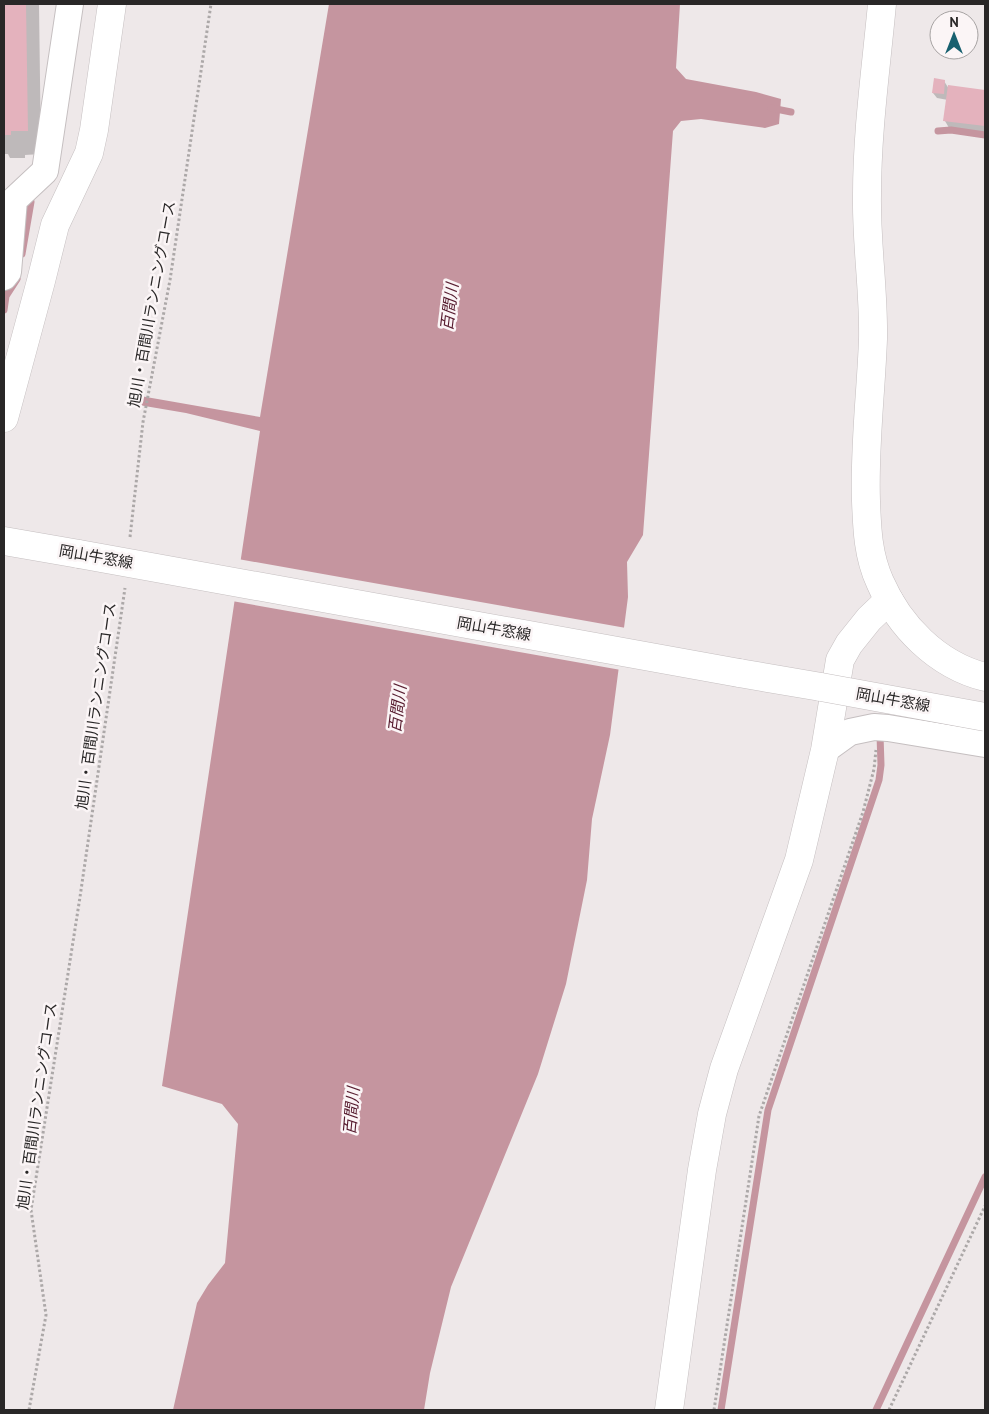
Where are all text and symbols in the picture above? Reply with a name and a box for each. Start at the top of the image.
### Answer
north arrow [929,10,979,60]
text: N [949,13,959,31]
street label: 旭川・百間川ランニングコース [124,199,179,409]
water label: 百間川 [436,280,462,332]
street label: 岡山牛窓線 [57,541,135,572]
street label: 旭川・百間川ランニングコース [72,601,119,811]
street label: 岡山牛窓線 [455,613,533,644]
water label: 百間川 [384,682,410,734]
street label: 岡山牛窓線 [854,684,932,715]
street label: 旭川・百間川ランニングコース [13,1001,60,1211]
water label: 百間川 [339,1084,363,1136]

